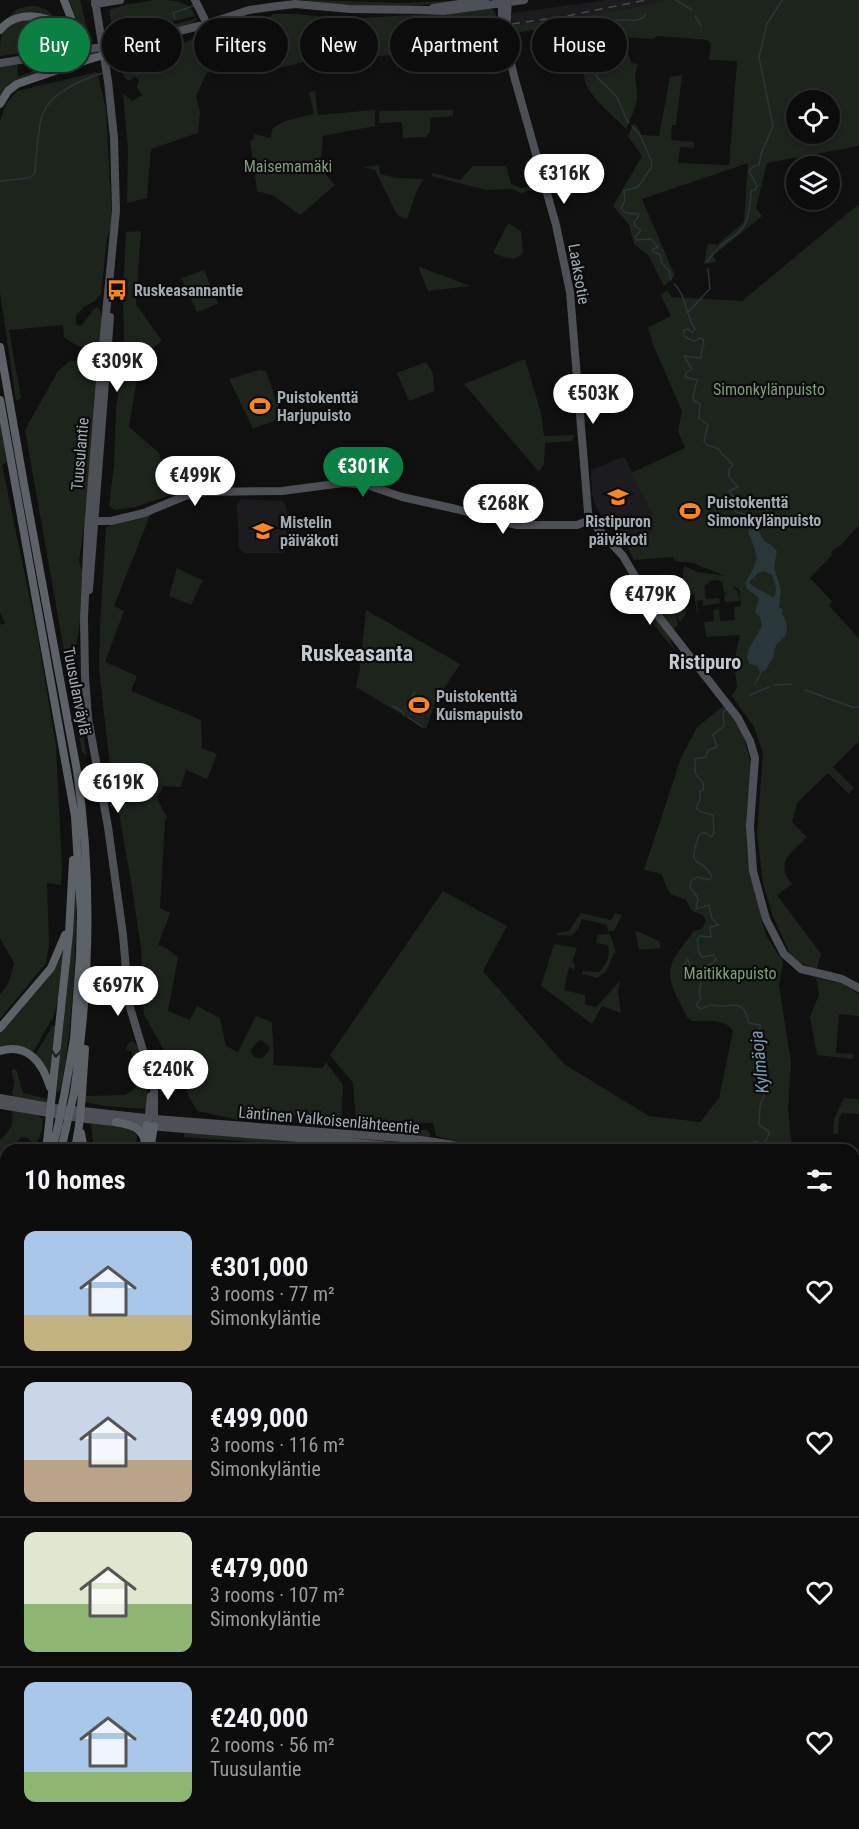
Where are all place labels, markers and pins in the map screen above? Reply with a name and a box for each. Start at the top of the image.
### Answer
pin: €316K [522,154,606,205]
bus stop icon: Ruskeasannantie [105,278,129,302]
place label: Ruskeasannantie [134,281,244,300]
pin: €309K [75,342,159,393]
pin: €503K [551,374,635,425]
place label: Puistokenttä Harjupuisto [277,388,359,425]
sports icon: Puistokenttä Harjupuisto [248,394,272,418]
pin: €301K [321,447,405,498]
pin: €499K [153,456,237,507]
pin: €268K [461,484,545,535]
school or university icon: Ristipuron päiväkoti [606,485,630,509]
place label: Puistokenttä Simonkylänpuisto [707,493,821,530]
sports icon: Puistokenttä Simonkylänpuisto [678,499,702,523]
place label: Ristipuron päiväkoti [585,512,651,549]
place label: Mistelin päiväkoti [280,513,339,550]
school or university icon: Mistelin päiväkoti [251,519,275,543]
pin: €479K [608,575,692,626]
place label: Puistokenttä Kuismapuisto [436,687,523,724]
sports icon: Puistokenttä Kuismapuisto [407,693,431,717]
pin: €619K [76,763,160,814]
pin: €697K [76,966,160,1017]
pin: €240K [126,1050,210,1101]

